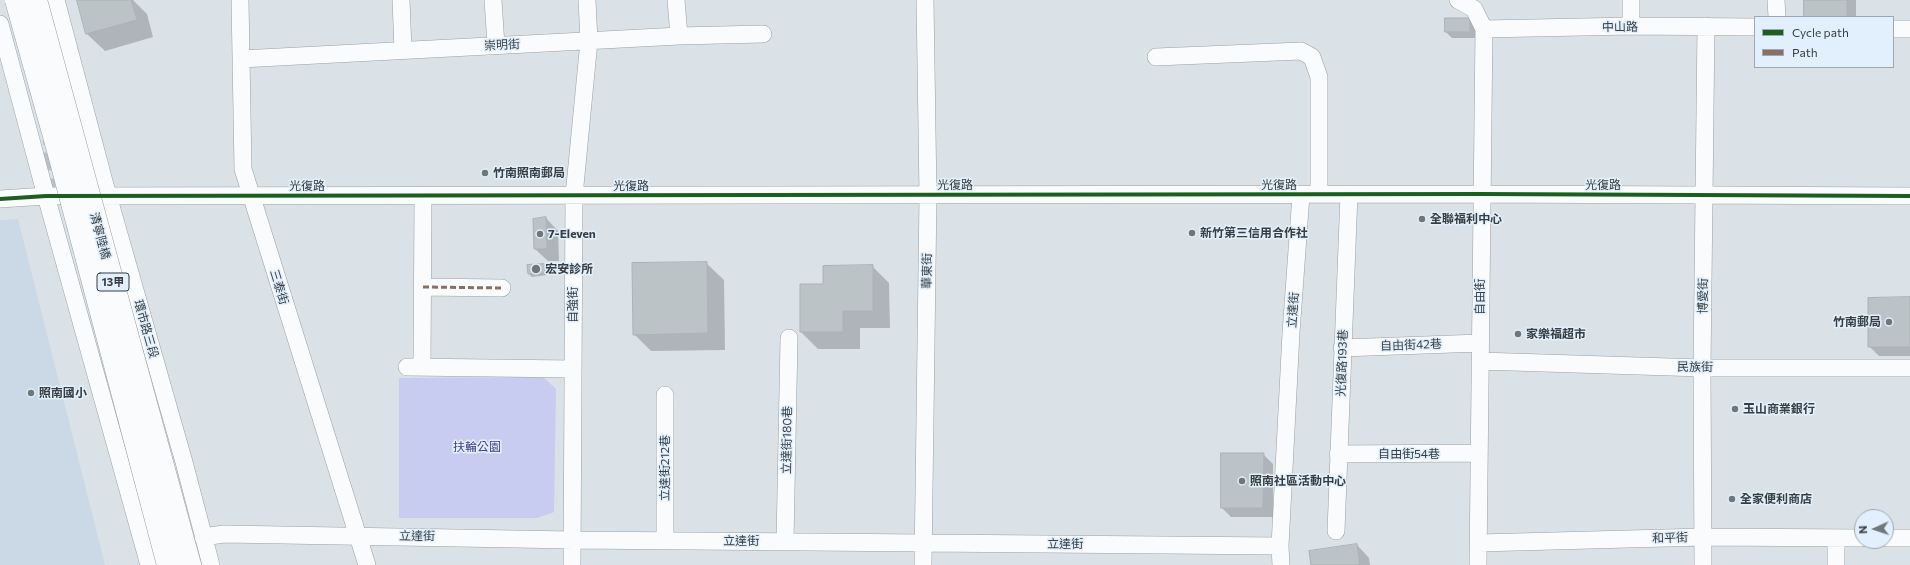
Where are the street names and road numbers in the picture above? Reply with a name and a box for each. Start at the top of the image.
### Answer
street label: 中山路 [1602,19,1638,35]
street label: 崇明街 [484,37,520,53]
street label: 光復路 [937,178,973,192]
street label: 光復路 [1261,178,1297,192]
street label: 光復路 [1585,178,1621,192]
street label: 光復路 [289,179,325,193]
street label: 光復路 [613,179,649,193]
street label: 清寧陸橋 [87,211,113,261]
street label: 華東街 [919,253,935,289]
street label: 三泰街 [267,268,291,306]
road number: 13甲 [97,273,129,291]
street label: 博愛街 [1695,278,1711,314]
street label: 自由街 [1473,279,1487,315]
street label: 自強街 [566,287,580,323]
street label: 立達街 [1285,292,1301,328]
street label: 環市路三段 [131,298,161,360]
street label: 光復路193巷 [1334,329,1350,397]
street label: 自由街42巷 [1380,337,1442,353]
street label: 民族街 [1677,359,1713,375]
street label: 立達街180巷 [779,406,795,474]
street label: 立達街212巷 [658,435,672,501]
street label: 自由街54巷 [1378,447,1440,461]
street label: 立達街 [399,528,435,544]
street label: 和平街 [1652,530,1688,546]
street label: 立達街 [723,534,759,548]
street label: 立達街 [1047,537,1083,551]

